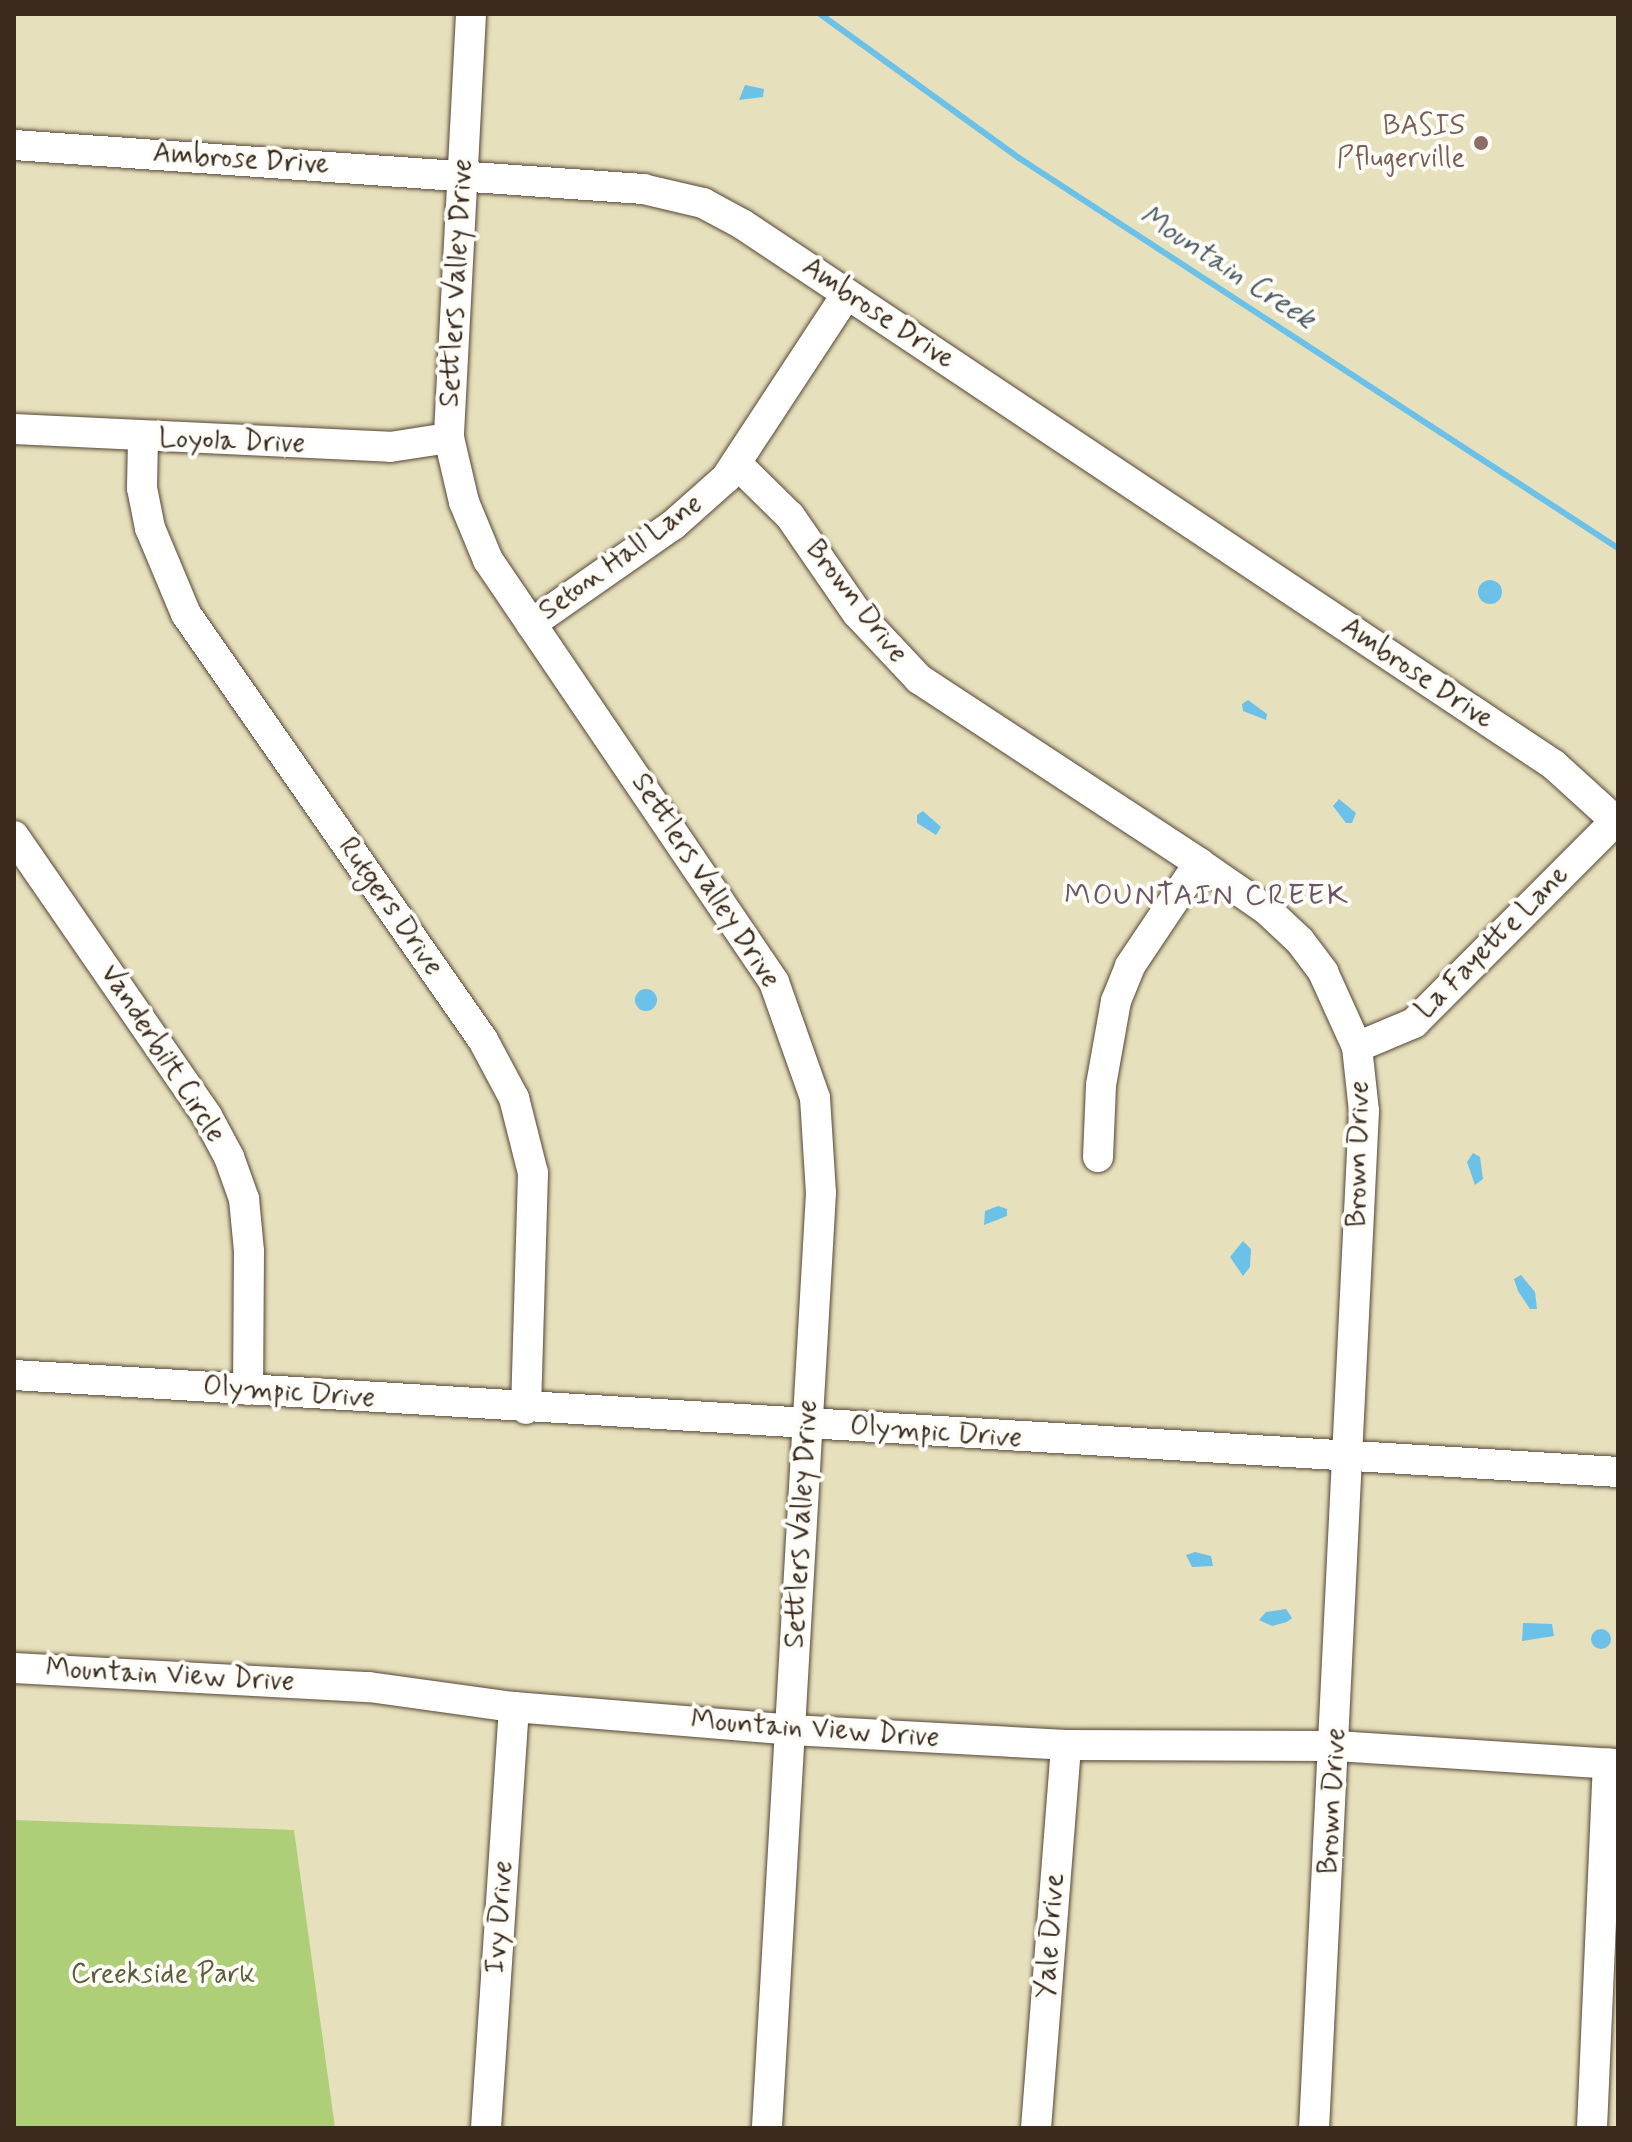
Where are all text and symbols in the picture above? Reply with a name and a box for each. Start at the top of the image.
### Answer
place label: BASIS Pflugerville [1337,110,1465,176]
marker: BASIS Pflugerville [1472,134,1490,152]
street label: Ambrose Drive [153,137,329,183]
street label: Settlers Valley Drive [434,159,480,407]
water label: Mountain Creek [1132,198,1322,338]
street label: Ambrose Drive [796,251,960,377]
street label: Loyola Drive [158,423,306,461]
street label: Seton Hall Lane [534,488,708,628]
street label: Brown Drive [798,535,914,669]
street label: Ambrose Drive [1335,611,1499,737]
street label: Settlers Valley Drive [624,768,786,994]
street label: Rutgers Drive [331,832,449,982]
street label: La Fayette Lane [1409,859,1577,1027]
district label: MOUNTAIN CREEK [1063,878,1351,914]
street label: Vanderbilt Circle [91,958,233,1150]
street label: Brown Drive [1341,1082,1377,1226]
street label: Olympic Drive [203,1370,375,1416]
street label: Settlers Valley Drive [779,1400,825,1648]
street label: Olympic Drive [850,1410,1022,1456]
street label: Mountain View Drive [47,1653,293,1699]
street label: Mountain View Drive [692,1705,938,1755]
street label: Brown Drive [1312,1728,1354,1874]
street label: Ivy Drive [479,1860,521,1974]
street label: Yale Drive [1030,1874,1072,1998]
park label: Creekside Park [73,1958,253,1992]

